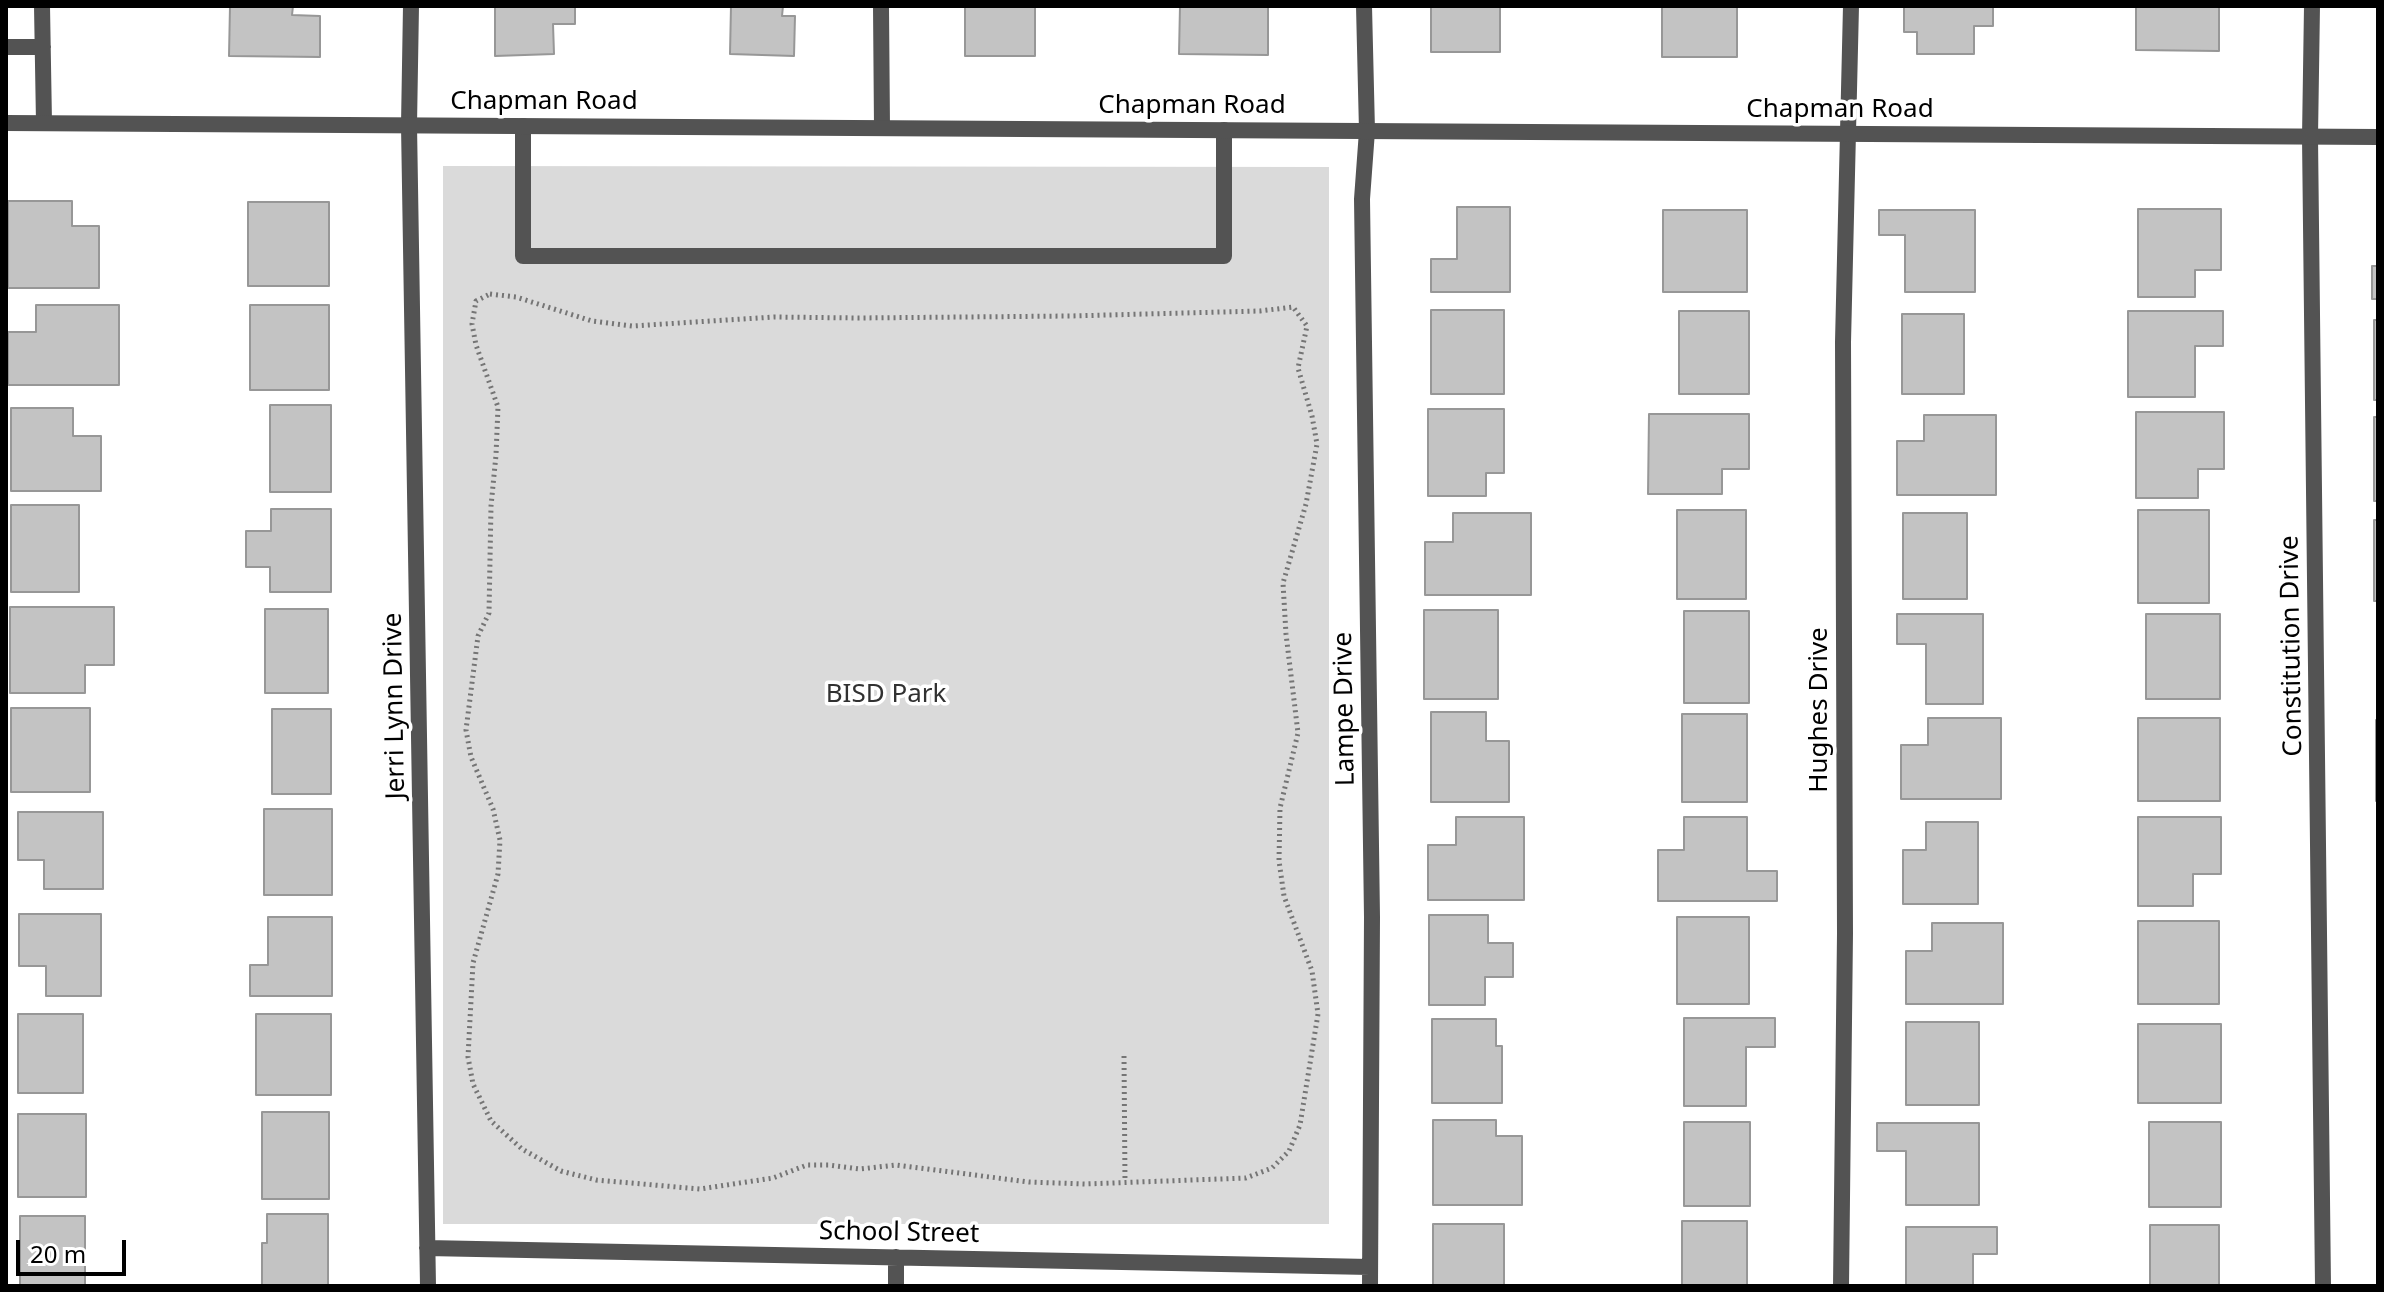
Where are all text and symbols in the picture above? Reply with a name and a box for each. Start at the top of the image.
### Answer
street label: Chapman Road [450,86,638,118]
street label: Chapman Road [1098,90,1286,122]
street label: Chapman Road [1746,94,1934,126]
street label: Constitution Drive [2274,535,2310,757]
street label: Jerri Lynn Drive [378,612,412,800]
street label: Hughes Drive [1804,627,1836,793]
street label: Lampe Drive [1328,632,1362,786]
park label: BISD Park [826,679,946,711]
street label: School Street [819,1216,979,1250]
scale bar [20,1224,130,1274]
text: 20 m [30,1237,86,1270]

